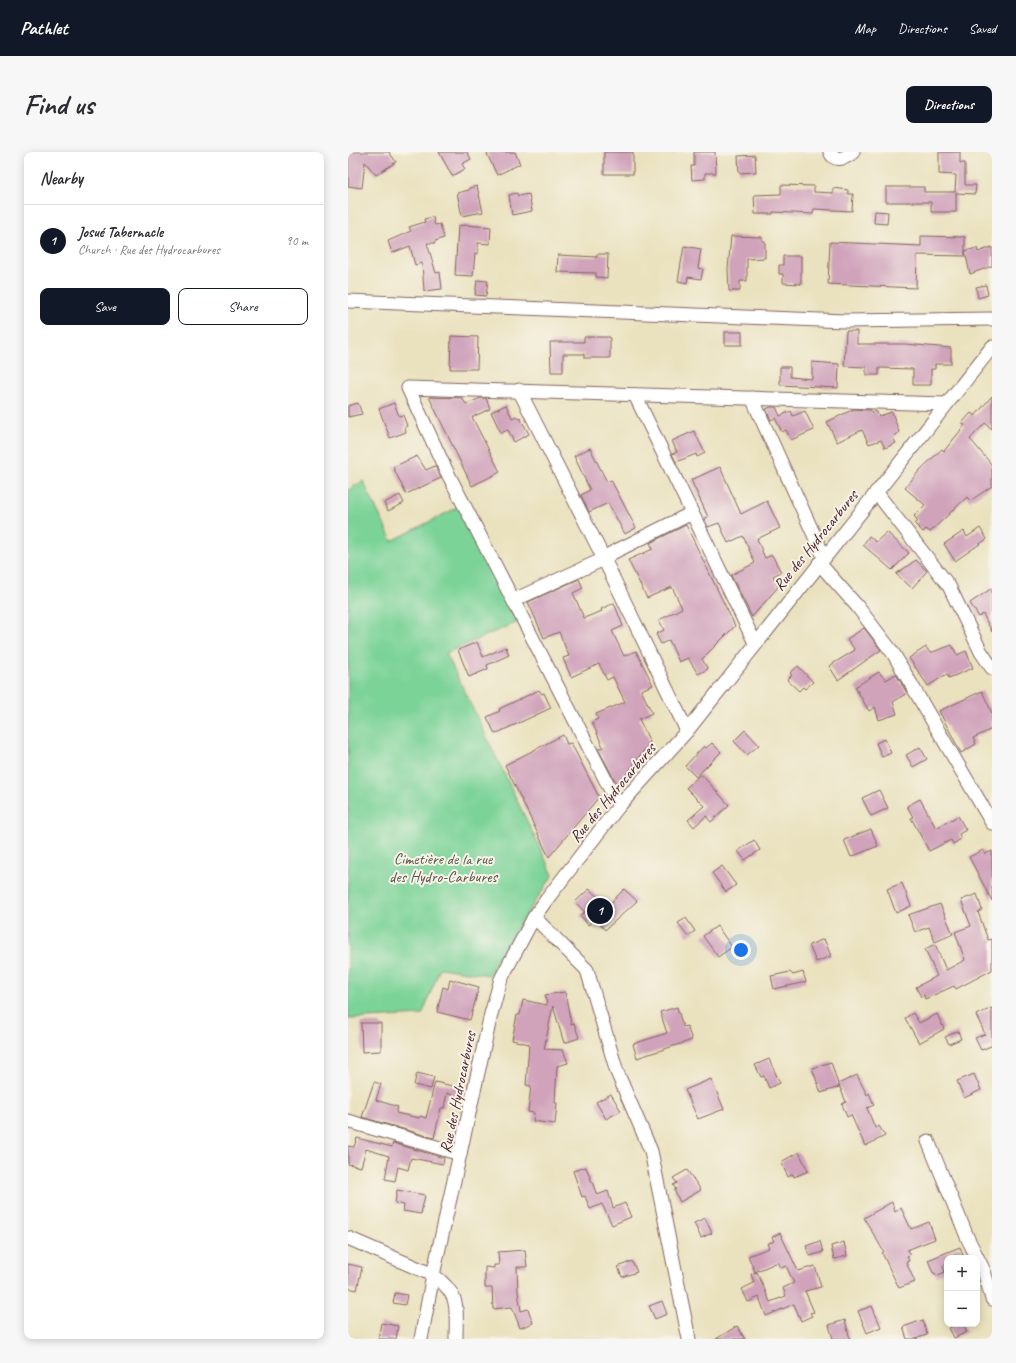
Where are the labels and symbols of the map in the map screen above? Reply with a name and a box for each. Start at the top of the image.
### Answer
street label: Rue des Hydrocarbures [769,485,863,595]
street label: Rue des Hydrocarbures [565,738,661,846]
park label: Cimetière de la rue des Hydro-Carbures [389,849,498,887]
pin: 1 [587,896,613,926]
your location [731,940,751,960]
street label: Rue des Hydrocarbures [435,1028,481,1155]

